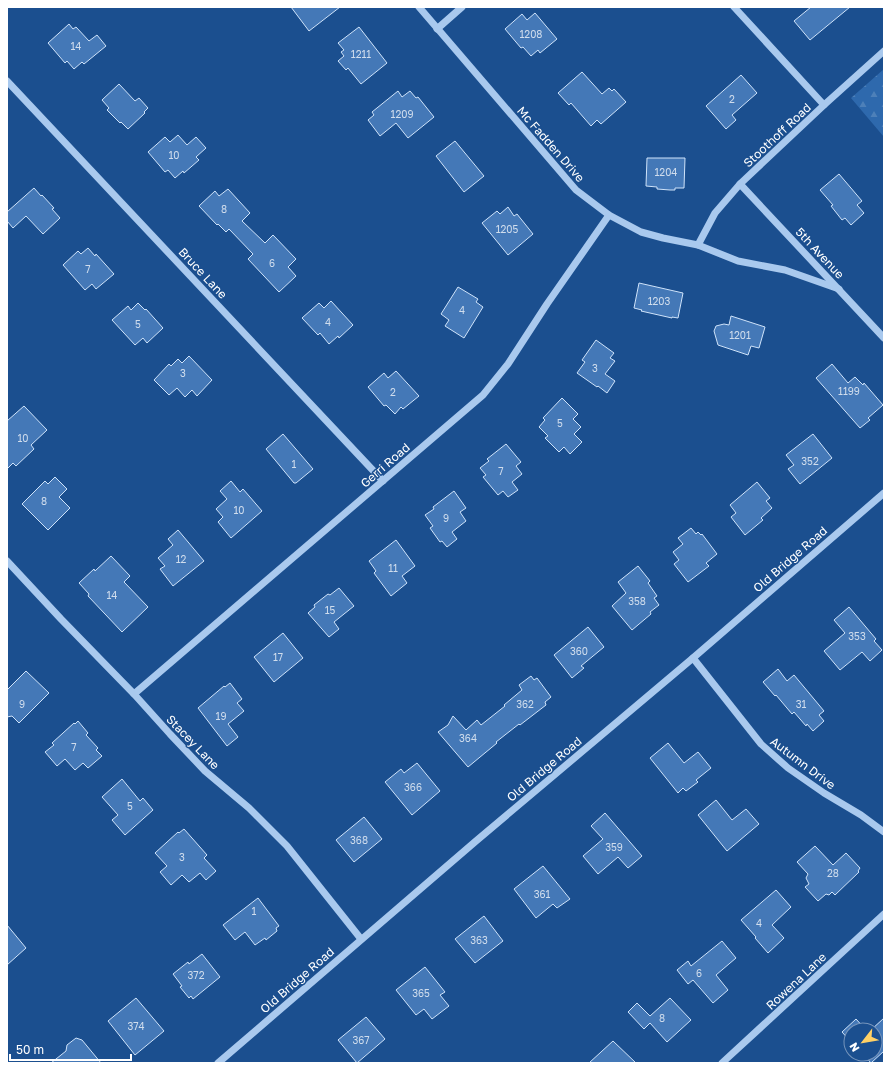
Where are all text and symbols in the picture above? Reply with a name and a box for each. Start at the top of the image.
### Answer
house number: 1208 [520,28,542,40]
house number: 14 [71,40,81,52]
house number: 1211 [351,48,371,60]
house number: 2 [729,93,735,105]
street label: Stoothoff Road [740,100,814,170]
street label: Mc Fadden Drive [514,103,588,185]
house number: 1209 [391,108,413,120]
house number: 10 [168,149,180,161]
house number: 1204 [655,166,677,178]
house number: 8 [221,203,227,215]
house number: 1205 [496,223,519,235]
street label: 5th Avenue [793,224,848,282]
street label: Bruce Lane [175,244,231,302]
house number: 6 [269,257,275,269]
house number: 7 [85,263,91,275]
house number: 1203 [648,295,670,307]
house number: 4 [459,304,465,316]
house number: 4 [325,316,331,328]
house number: 5 [135,318,141,330]
house number: 1201 [729,329,751,341]
house number: 3 [592,362,598,374]
house number: 3 [180,367,186,379]
house number: 1199 [838,385,860,397]
house number: 2 [390,386,396,398]
house number: 5 [557,417,563,429]
house number: 10 [17,432,29,444]
street label: Gerri Road [357,440,413,490]
house number: 352 [801,455,819,467]
house number: 1 [292,458,297,470]
house number: 7 [498,465,504,477]
house number: 8 [41,495,47,507]
house number: 10 [233,504,245,516]
house number: 9 [443,512,449,524]
street label: Old Bridge Road [750,523,830,595]
house number: 12 [176,553,187,565]
house number: 11 [388,562,398,574]
house number: 14 [107,589,117,601]
house number: 358 [628,595,646,607]
house number: 15 [325,604,336,616]
house number: 353 [848,630,866,642]
house number: 360 [570,645,588,657]
house number: 17 [273,651,283,663]
house number: 9 [19,698,25,710]
house number: 362 [516,698,534,710]
house number: 31 [796,698,806,710]
house number: 19 [216,710,226,722]
street label: Stacey Lane [163,712,223,772]
house number: 364 [459,732,477,744]
street label: Old Bridge Road [504,733,584,805]
street label: Autumn Drive [767,734,839,792]
house number: 7 [71,741,77,753]
house number: 366 [404,781,422,793]
house number: 5 [127,800,133,812]
house number: 368 [350,834,368,846]
house number: 359 [605,841,623,853]
house number: 3 [179,851,185,863]
house number: 28 [827,867,839,879]
house number: 361 [534,888,551,900]
house number: 1 [252,905,257,917]
house number: 4 [756,917,762,929]
house number: 363 [470,934,488,946]
street label: Old Bridge Road [257,944,337,1016]
street label: Rowena Lane [763,949,829,1013]
house number: 6 [696,967,702,979]
house number: 372 [188,969,205,981]
house number: 365 [412,987,430,999]
house number: 8 [659,1012,665,1024]
house number: 374 [127,1020,145,1032]
north arrow [843,1022,883,1062]
house number: 367 [352,1034,370,1046]
scale bar [10,1036,131,1062]
text: N [846,1040,862,1054]
text: 50 m [16,1042,44,1057]

